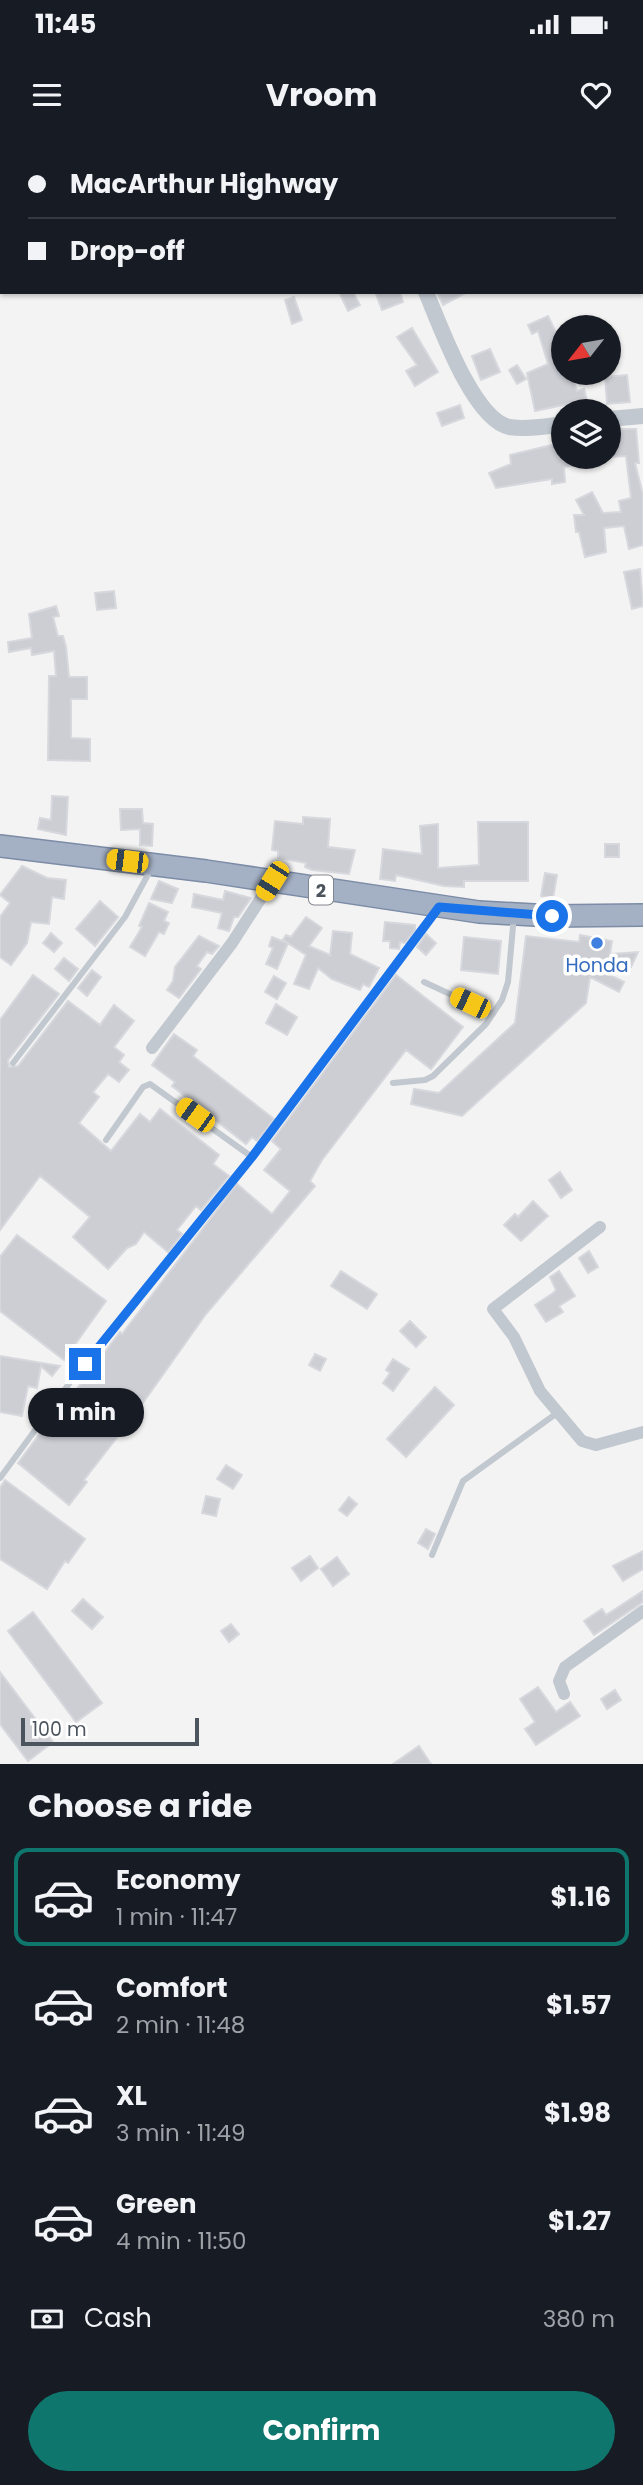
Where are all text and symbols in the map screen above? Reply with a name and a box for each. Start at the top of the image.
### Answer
text: 11:45 [35,6,96,42]
text: Vroom [266,72,377,117]
icon: menu [28,76,66,114]
icon: heart [577,76,615,114]
text: MacArthur Highway [70,166,338,202]
text: Drop-off [70,233,185,269]
north arrow [551,315,621,385]
map controls [551,315,621,469]
button: layers [551,399,621,469]
car [105,848,150,874]
car [252,858,293,904]
road number: 2 [309,876,333,904]
route start [536,900,568,932]
marker: Honda [589,935,605,951]
place label: Honda [565,952,629,979]
car [447,985,494,1021]
car [172,1094,219,1136]
route end [69,1348,101,1380]
callout: 1 min [27,1388,143,1438]
text: 1 min [56,1396,116,1428]
scale bar [21,1715,200,1747]
text: 100 m [32,1716,87,1743]
text: Choose a ride [28,1783,252,1828]
text: Economy [116,1862,240,1898]
icon: car [32,1866,95,1929]
text: $1.16 [550,1879,611,1915]
text: 1 min · 11:47 [116,1901,237,1933]
text: Comfort [116,1970,228,2006]
icon: car [32,1974,95,2037]
text: $1.57 [546,1987,611,2023]
text: 2 min · 11:48 [116,2009,245,2041]
text: XL [116,2078,147,2114]
icon: car [32,2082,95,2145]
text: $1.98 [544,2095,611,2131]
text: 3 min · 11:49 [116,2117,246,2149]
text: Green [116,2186,197,2222]
icon: car [32,2190,95,2253]
text: $1.27 [548,2203,611,2239]
text: 4 min · 11:50 [116,2225,246,2257]
icon: cash [28,2300,66,2338]
text: Cash [84,2300,152,2336]
text: 380 m [543,2303,615,2335]
button: Confirm [28,2391,615,2471]

